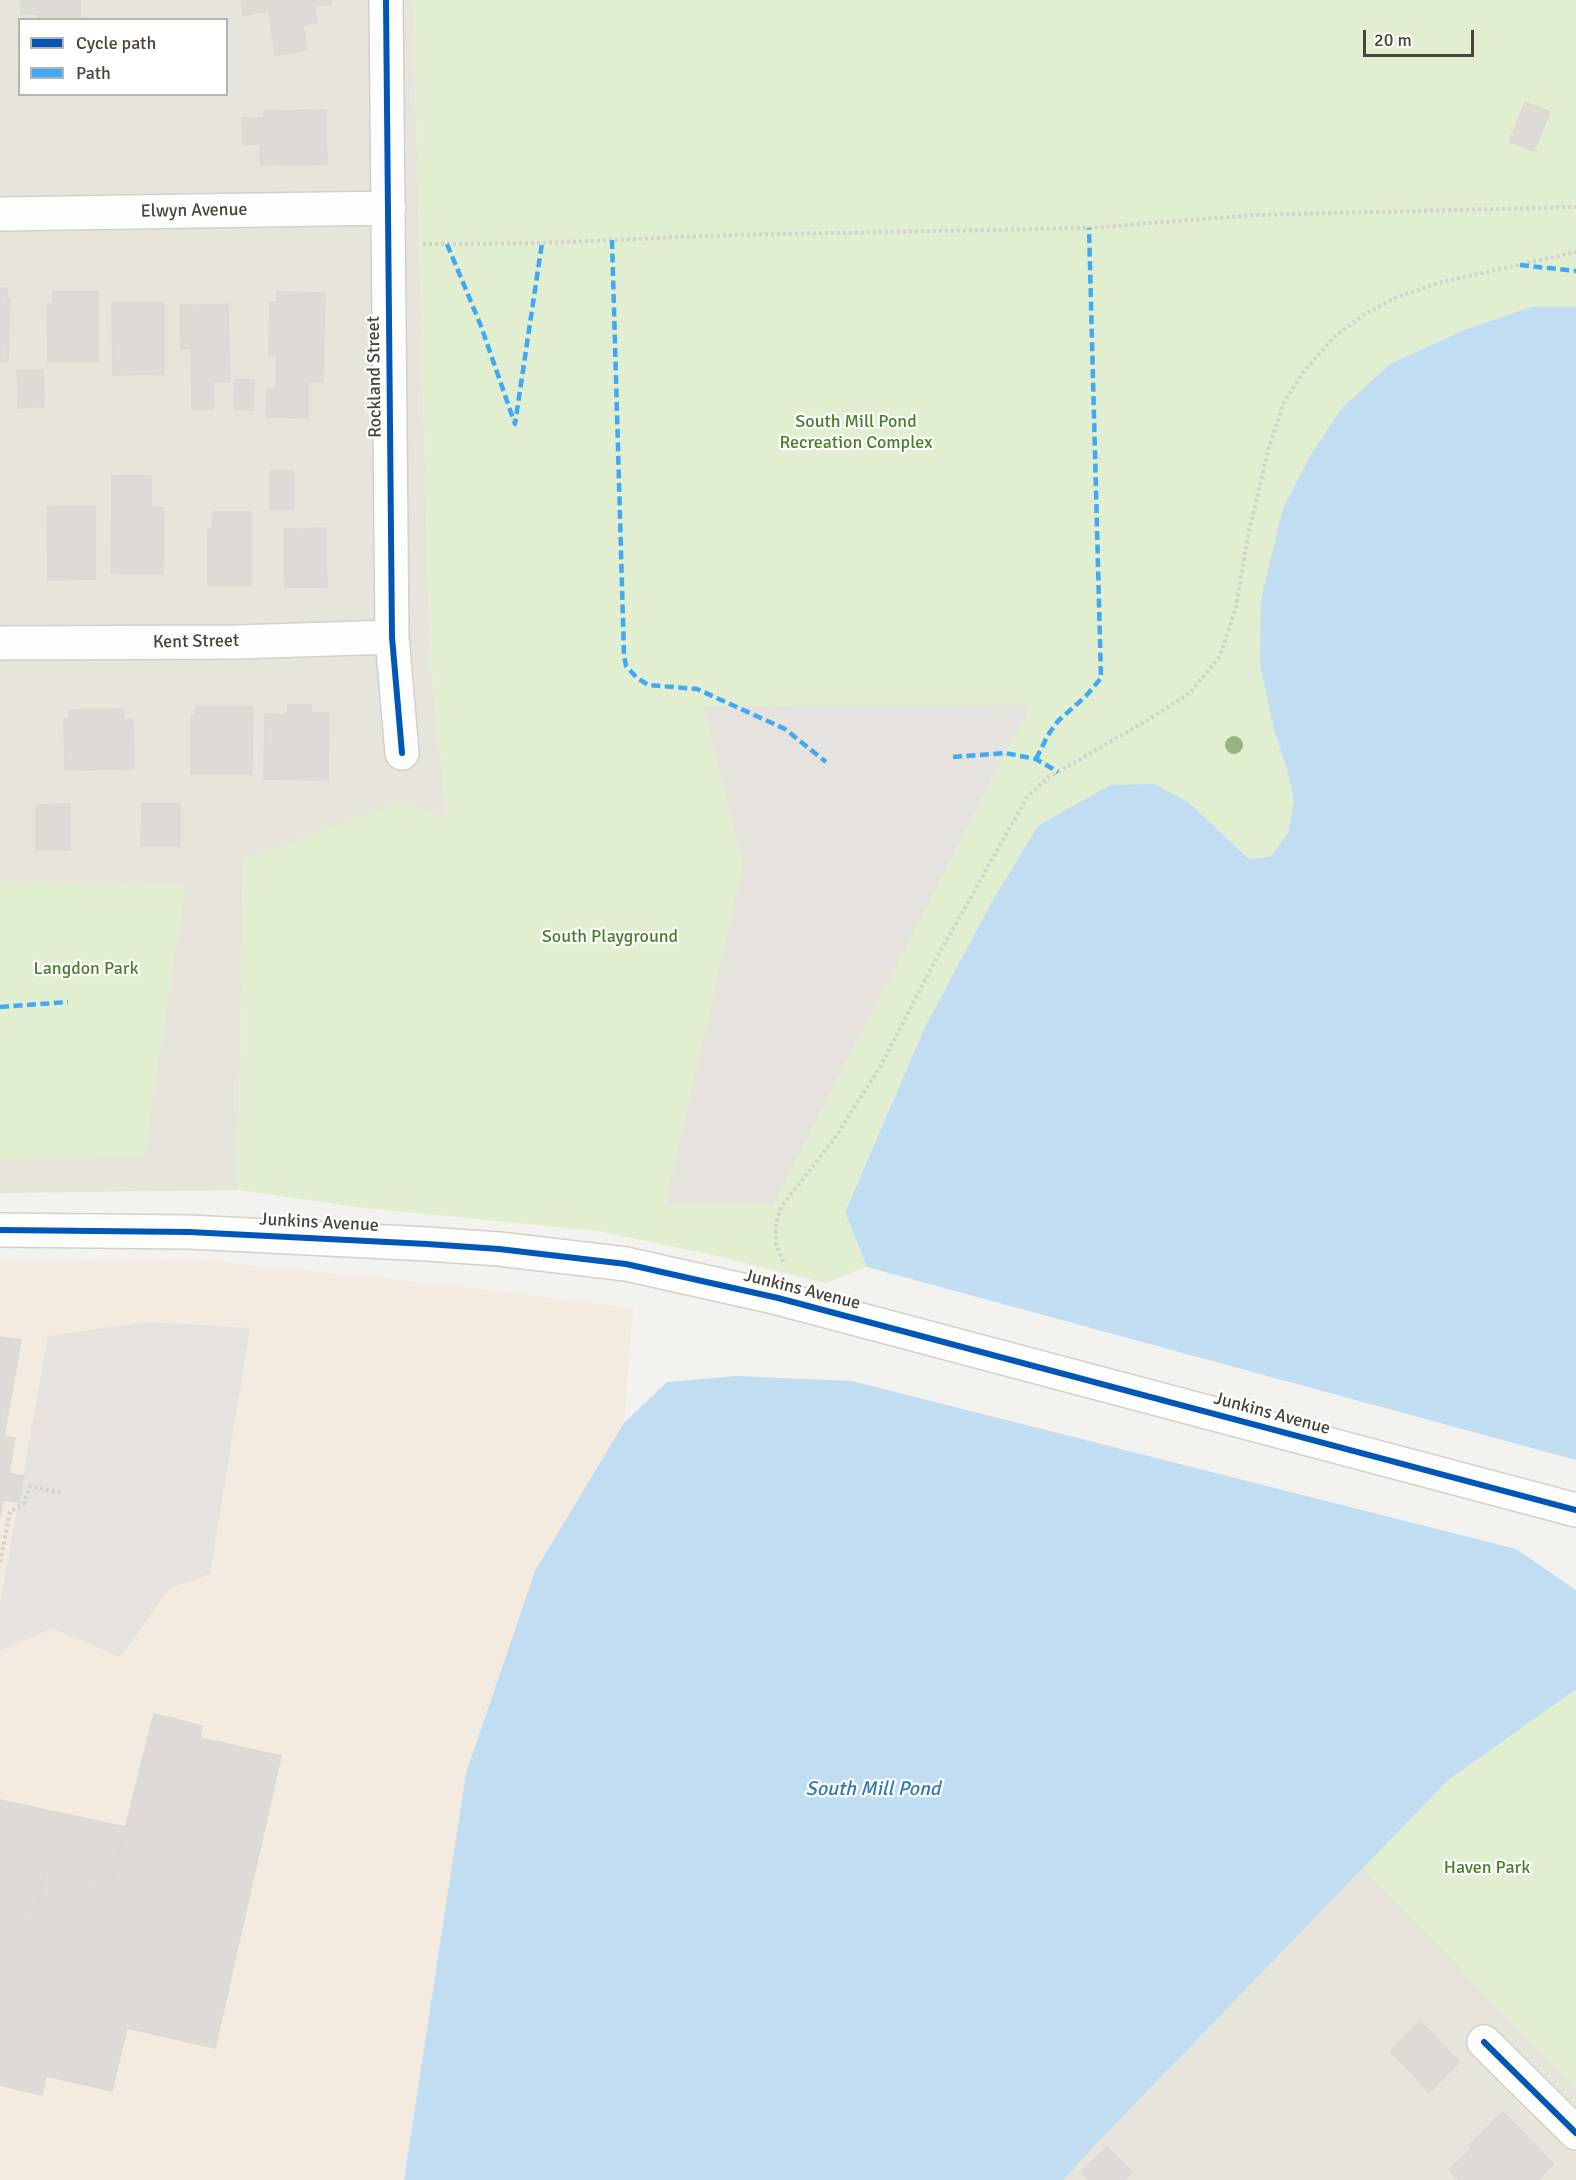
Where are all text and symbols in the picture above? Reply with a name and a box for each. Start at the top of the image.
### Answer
legend [18,18,228,96]
scale bar [1366,18,1477,56]
text: 20 m [1374,29,1412,51]
text: Cycle path [76,32,156,54]
text: Path [76,62,111,84]
street label: Elwyn Avenue [140,199,248,223]
street label: Rockland Street [363,316,387,438]
park label: South Mill Pond Recreation Complex [779,411,933,454]
street label: Kent Street [153,630,239,654]
park label: South Playground [542,926,678,948]
park label: Langdon Park [34,958,138,980]
street label: Junkins Avenue [259,1209,379,1237]
street label: Junkins Avenue [741,1265,863,1315]
street label: Junkins Avenue [1211,1388,1333,1440]
water label: South Mill Pond [806,1778,940,1802]
park label: Haven Park [1444,1857,1530,1879]

